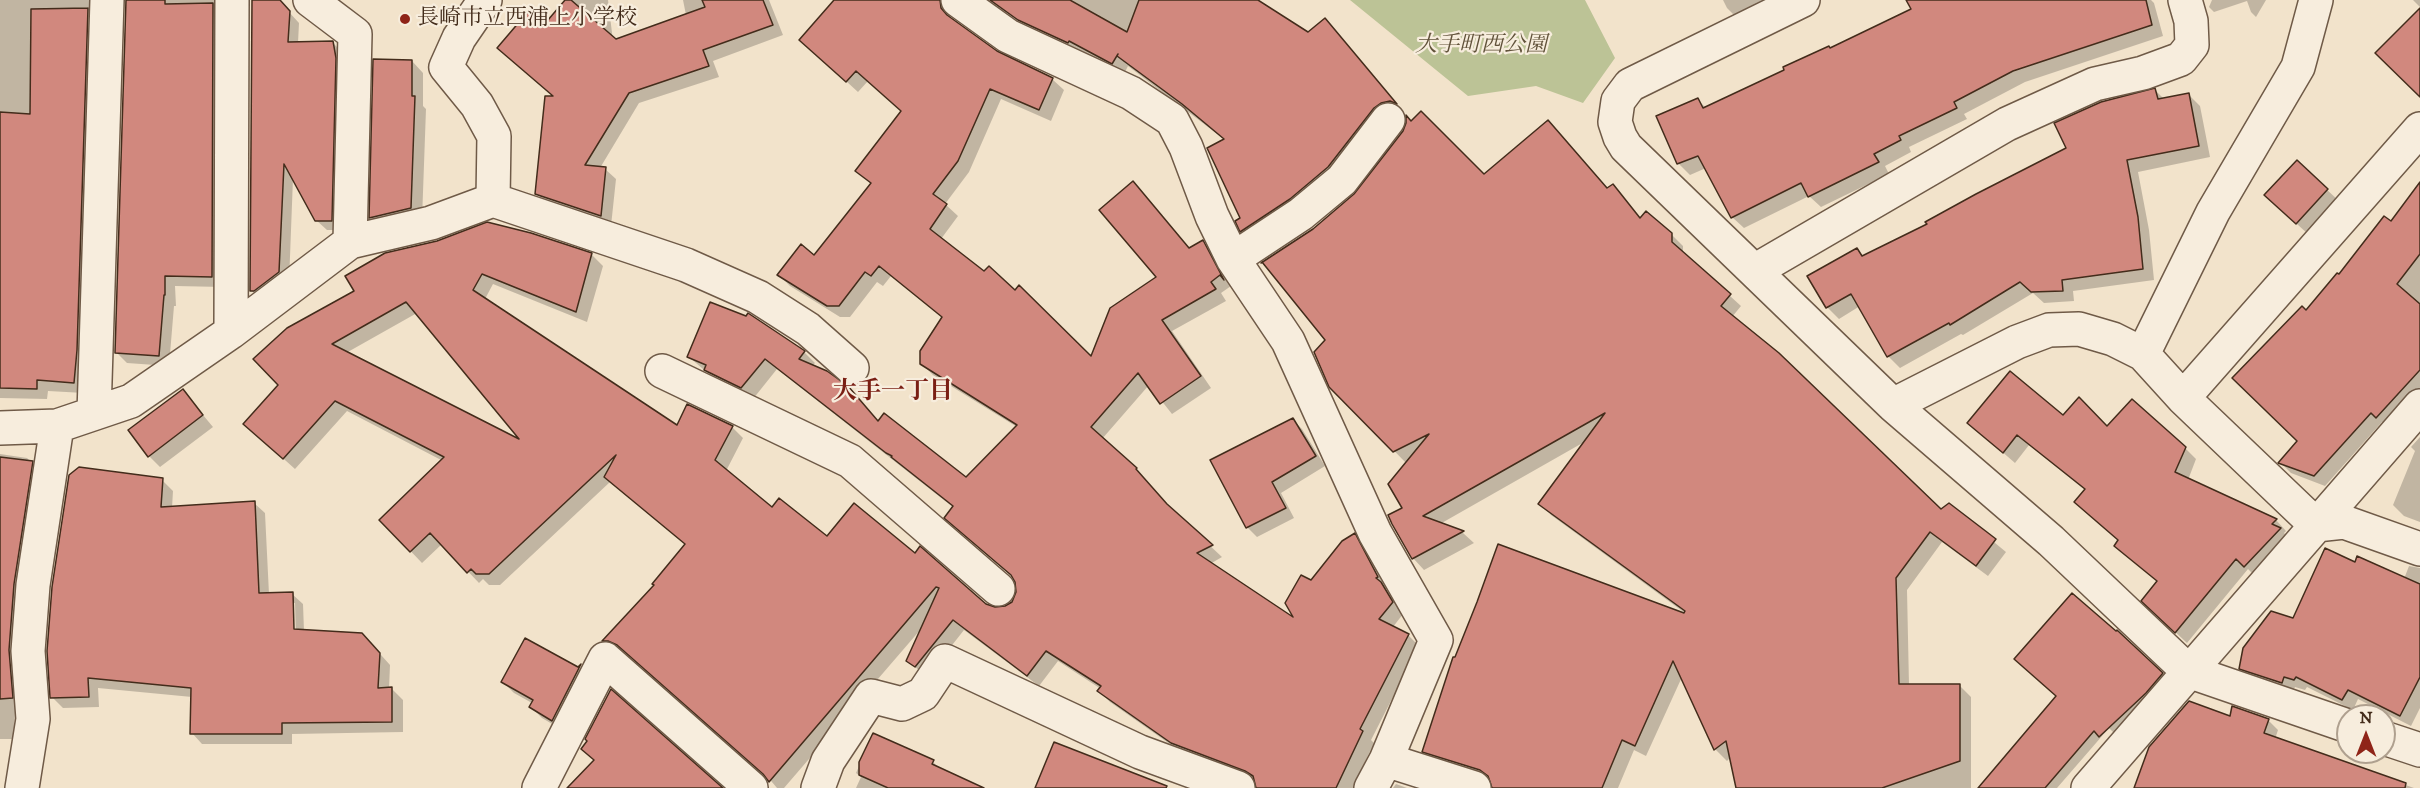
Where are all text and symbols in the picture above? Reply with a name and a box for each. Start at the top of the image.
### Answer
place label: 長崎市立西浦上小学校 [417,6,637,32]
marker: 長崎市立西浦上小学校 [398,12,412,26]
park label: 大手町西公園 [1415,33,1547,59]
district label: 大手一丁目 [833,379,953,407]
north arrow [2336,704,2396,764]
text: N [2359,708,2373,728]

